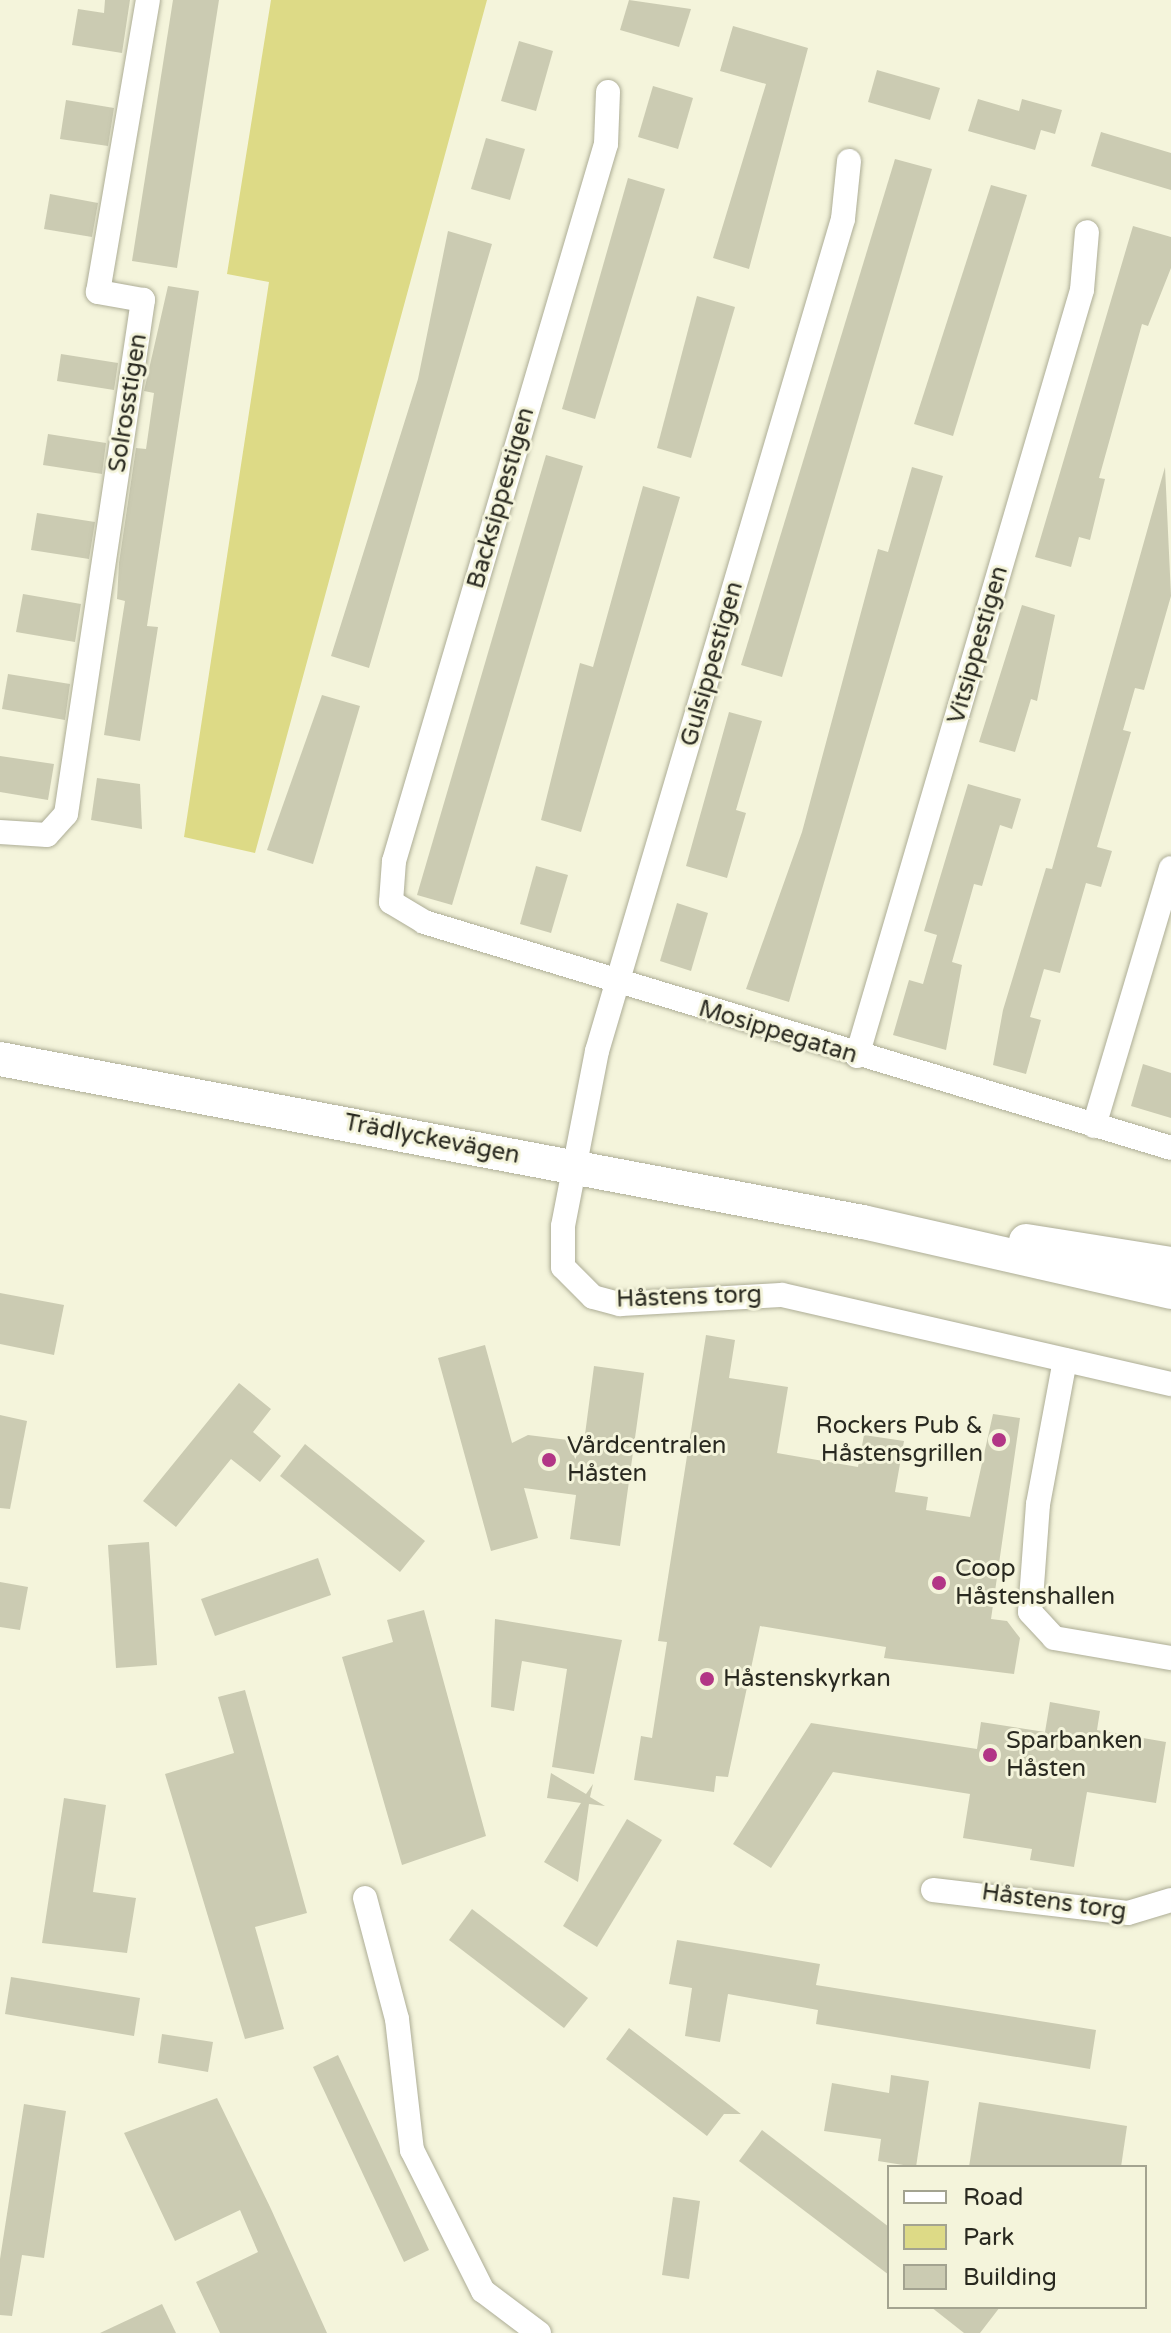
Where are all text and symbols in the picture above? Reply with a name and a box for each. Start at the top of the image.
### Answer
street label: Solrosstigen [103,332,153,474]
street label: Backsippestigen [461,404,541,592]
street label: Vitsippestigen [942,563,1014,727]
street label: Gulsippestigen [675,578,749,750]
street label: Mosippegatan [695,994,861,1070]
street label: Trädlyckevägen [342,1108,522,1170]
street label: Håstens torg [616,1280,762,1314]
place label: Rockers Pub & Håstensgrillen [816,1412,983,1468]
marker: Rockers Pub & Håstensgrillen [990,1431,1008,1449]
place label: Vårdcentralen Håsten [567,1432,726,1488]
marker: Vårdcentralen Håsten [538,1449,560,1471]
place label: Coop Håstenshallen [955,1555,1115,1611]
marker: Coop Håstenshallen [930,1574,948,1592]
place label: Håstenskyrkan [723,1665,891,1693]
marker: Håstenskyrkan [698,1670,716,1688]
place label: Sparbanken Håsten [1006,1727,1143,1783]
marker: Sparbanken Håsten [981,1746,999,1764]
street label: Håstens torg [980,1878,1128,1926]
legend [887,2165,1147,2309]
text: Road [963,2183,1023,2212]
text: Park [963,2223,1014,2252]
text: Building [963,2263,1057,2292]

